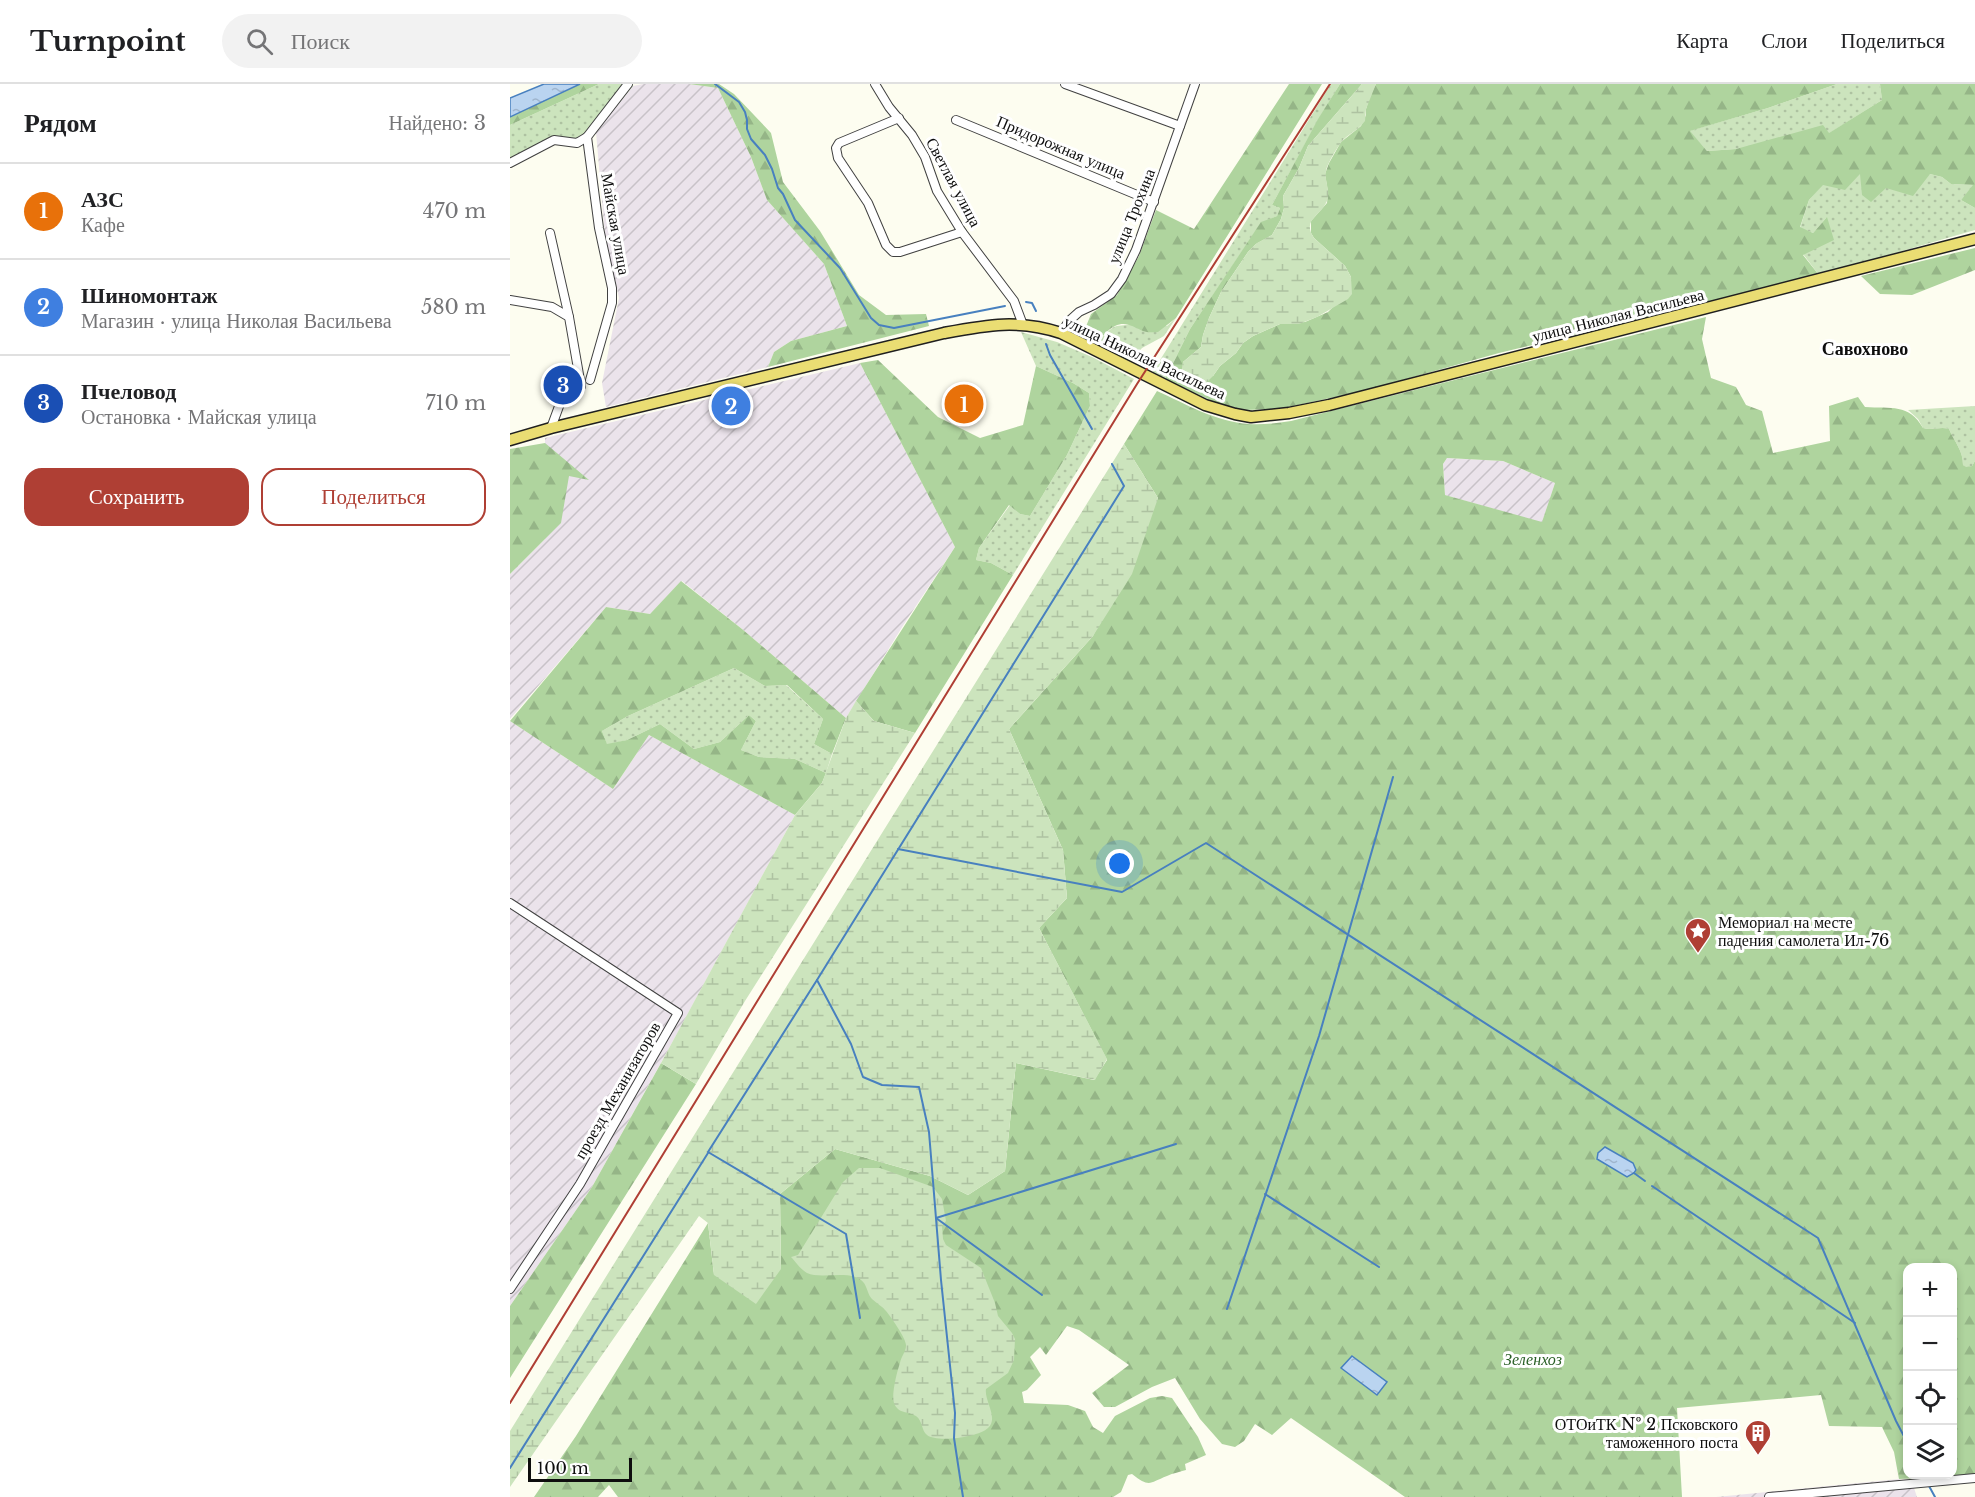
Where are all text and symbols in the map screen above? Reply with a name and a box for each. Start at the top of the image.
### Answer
search box [222,14,642,68]
text: Turnpoint [30,24,186,59]
icon: search [243,25,276,58]
text: Поиск [291,28,350,55]
text: Карта [1676,28,1728,54]
text: Слои [1761,28,1807,54]
text: Поделиться [1840,28,1945,54]
text: Рядом [24,107,97,139]
text: Найдено: 3 [388,111,486,135]
street label: Придорожная улица [994,111,1128,183]
street label: Светлая улица [922,134,986,230]
street label: улица Трохина [1103,165,1159,267]
street label: Майская улица [597,171,635,277]
text: АЗС [81,186,124,213]
text: 1 [39,199,48,223]
text: 470 m [423,199,486,223]
text: Кафе [81,213,125,237]
text: Шиномонтаж [81,282,218,309]
street label: улица Николая Васильева [1530,284,1706,346]
text: 2 [37,295,50,319]
text: 580 m [421,295,486,319]
text: Магазин · улица Николая Васильева [81,309,392,333]
street label: улица Николая Васильева [1061,311,1229,403]
district label: Савохново [1822,338,1908,360]
pin: 3 [544,362,582,408]
text: Пчеловод [81,378,176,405]
pin: 1 [944,382,984,426]
pin: 2 [712,384,750,428]
text: 3 [37,391,50,415]
text: 710 m [426,391,486,415]
text: Остановка · Майская улица [81,405,317,429]
button: Сохранить [24,468,249,526]
button: Поделиться [261,468,486,526]
your location [1105,849,1134,878]
place label: Мемориал на месте падения самолета Ил-76 [1718,912,1889,950]
place icon: Мемориал на месте падения самолета Ил-76 [1683,916,1713,954]
street label: проезд Механизаторов [570,1017,665,1162]
map controls [1903,1263,1957,1479]
button: + [1903,1263,1957,1317]
button: − [1903,1317,1957,1371]
park label: Зеленхоз [1504,1349,1562,1369]
button: locate [1903,1371,1957,1425]
place label: ОТОиТК № 2 Псковского таможенного поста [1555,1414,1738,1452]
building icon: ОТОиТК № 2 Псковского таможенного поста [1743,1418,1773,1456]
button: layers [1903,1425,1957,1479]
scale bar [528,1455,632,1482]
text: 100 m [537,1458,589,1478]

